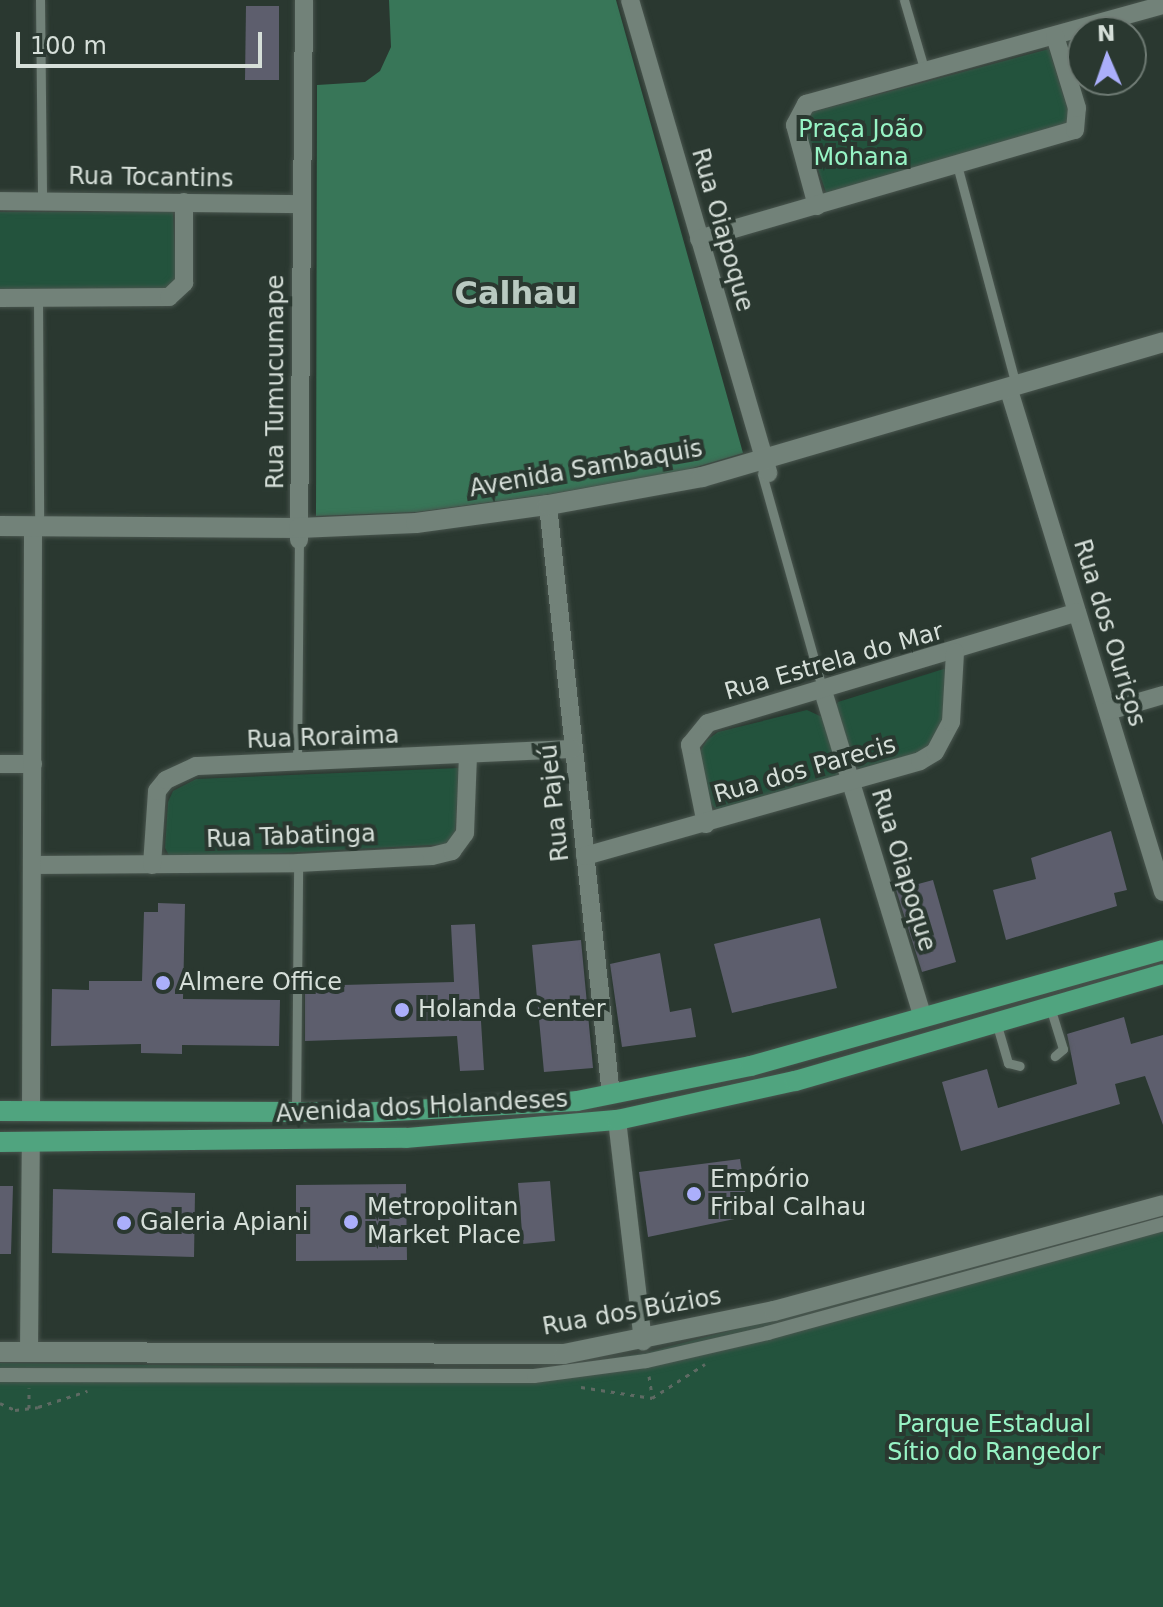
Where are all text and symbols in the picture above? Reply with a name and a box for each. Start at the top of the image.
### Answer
scale bar [20,16,266,66]
north arrow [1067,16,1147,96]
text: N [1097,21,1116,46]
text: 100 m [30,32,107,60]
park label: Praça João Mohana [798,116,924,172]
street label: Rua Oiapoque [685,145,759,315]
street label: Rua Tocantins [68,162,234,194]
district label: Calhau [454,274,578,312]
street label: Rua Tumucumape [262,275,290,489]
street label: Avenida Sambaquis [467,434,705,504]
street label: Rua dos Ouriços [1067,536,1151,730]
street label: Rua Estrela do Mar [721,617,947,707]
street label: Rua Roraima [246,721,400,755]
street label: Rua dos Parecis [711,730,899,810]
street label: Rua Pajeú [535,743,575,863]
street label: Rua Oiapoque [865,785,941,955]
street label: Rua Tabatinga [206,820,376,854]
place label: Almere Office [179,969,342,997]
marker: Almere Office [154,974,172,992]
place label: Holanda Center [418,996,606,1024]
marker: Holanda Center [393,1001,411,1019]
street label: Avenida dos Holandeses [275,1085,569,1129]
place label: Empório Fribal Calhau [710,1166,866,1222]
marker: Empório Fribal Calhau [685,1185,703,1203]
place label: Metropolitan Market Place [367,1194,521,1250]
place label: Galeria Apiani [140,1209,309,1237]
marker: Metropolitan Market Place [342,1213,360,1231]
marker: Galeria Apiani [115,1214,133,1232]
street label: Rua dos Búzios [540,1282,724,1342]
park label: Parque Estadual Sítio do Rangedor [887,1411,1101,1467]

